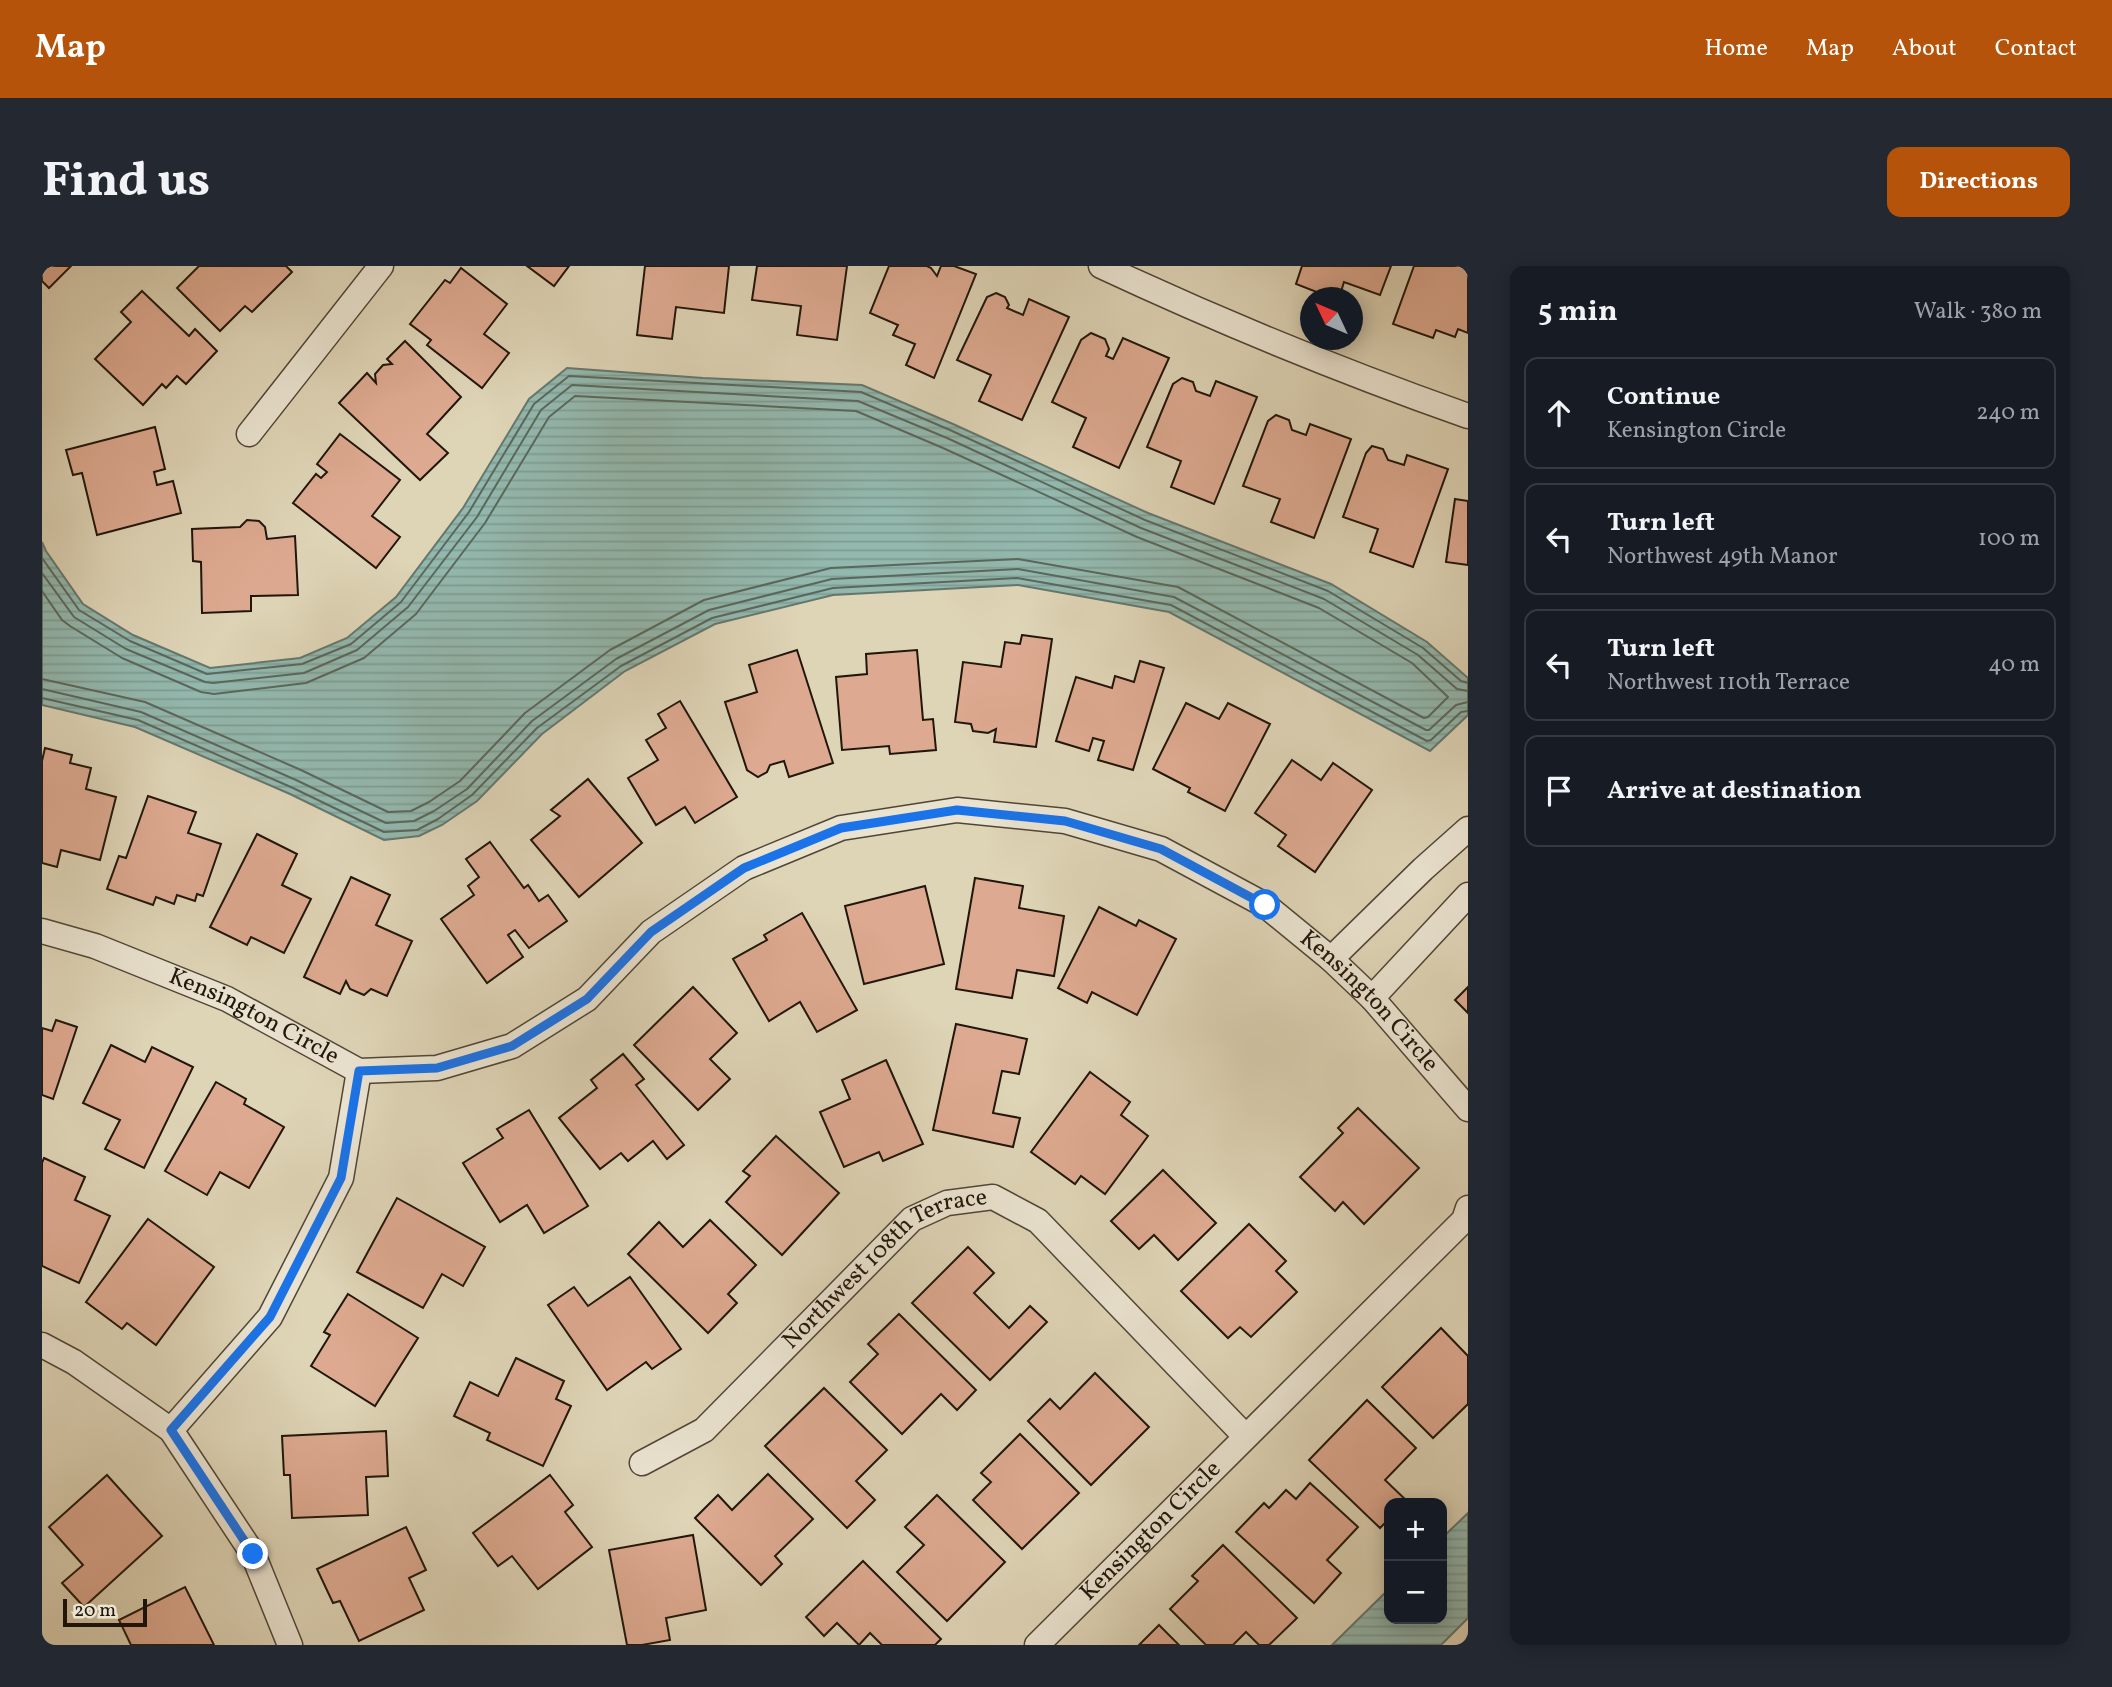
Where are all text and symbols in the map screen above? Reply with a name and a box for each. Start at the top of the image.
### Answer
text: Map [35,26,106,72]
text: Home [1704,32,1768,66]
text: Map [1806,32,1854,66]
text: About [1892,32,1957,66]
text: Contact [1995,32,2077,66]
button: Directions [1887,147,2070,217]
text: Find us [42,148,210,217]
north arrow [1300,287,1363,350]
text: 5 min [1538,291,1618,333]
text: Walk · 380 m [1914,296,2042,328]
text: Continue [1607,379,1720,415]
icon: ahead [1540,394,1578,432]
text: 240 m [1976,397,2040,429]
text: Kensington Circle [1607,415,1786,447]
text: Turn left [1607,505,1715,541]
icon: left [1540,520,1578,558]
text: 100 m [1978,523,2040,555]
text: Northwest 49th Manor [1607,541,1838,573]
text: Turn left [1607,631,1715,667]
icon: left [1540,646,1578,684]
text: 40 m [1988,649,2040,681]
text: Northwest 110th Terrace [1607,667,1850,699]
icon: arrive [1540,772,1578,810]
text: Arrive at destination [1607,773,1862,809]
route start [1249,889,1280,920]
street label: Kensington Circle [1292,923,1446,1080]
street label: Kensington Circle [163,960,345,1074]
street label: Northwest 108th Terrace [775,1181,989,1358]
street label: Kensington Circle [1073,1453,1229,1609]
map controls [1384,1498,1447,1624]
button: + [1384,1498,1447,1561]
route end [237,1538,268,1569]
button: − [1384,1561,1447,1624]
scale bar [63,1596,147,1628]
text: 20 m [74,1598,116,1624]

